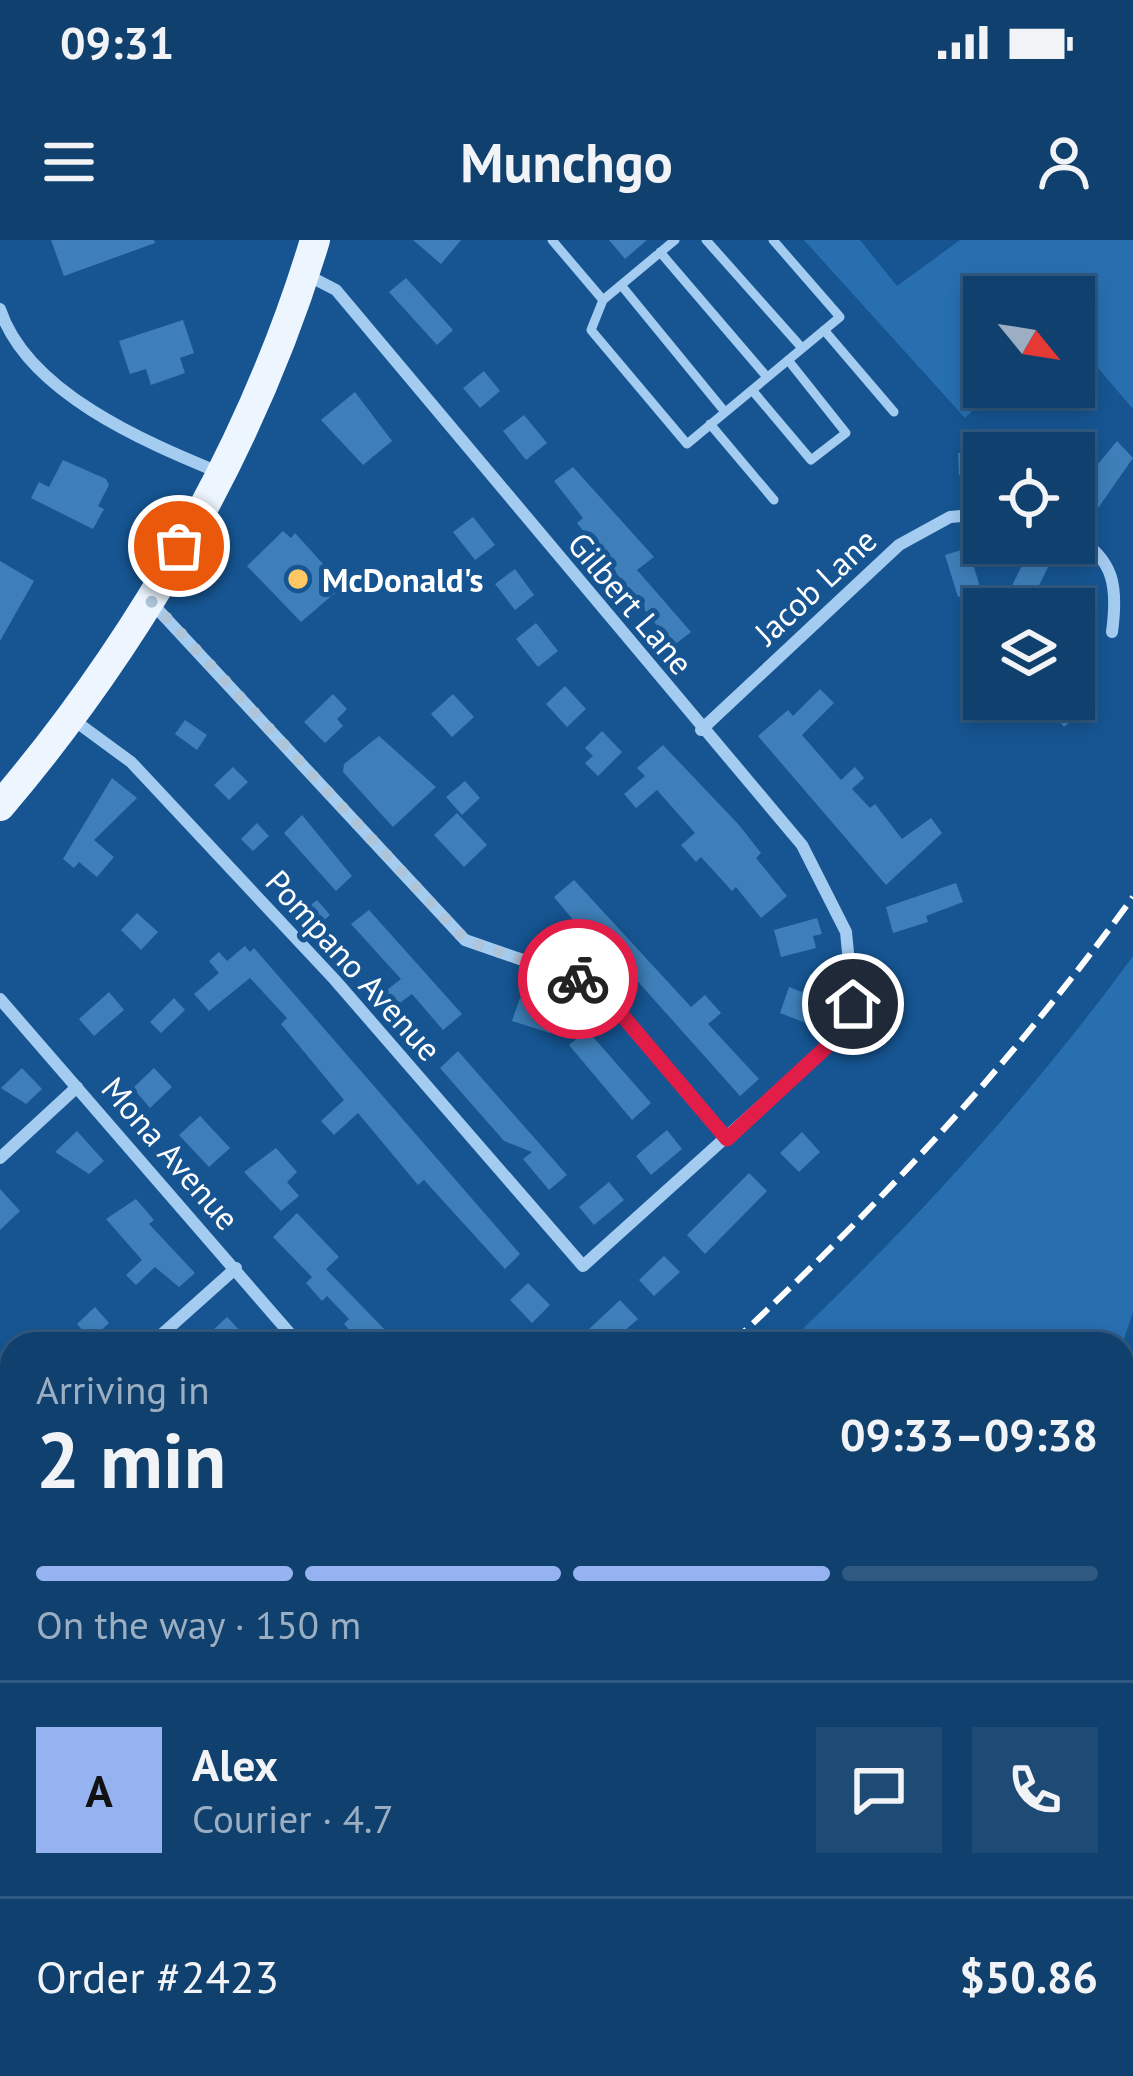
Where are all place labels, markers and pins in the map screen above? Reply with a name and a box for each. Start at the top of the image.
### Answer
pin [128,495,230,597]
place label: McDonald's [322,558,484,601]
marker: McDonald's [285,566,311,592]
pin [802,953,904,1055]

